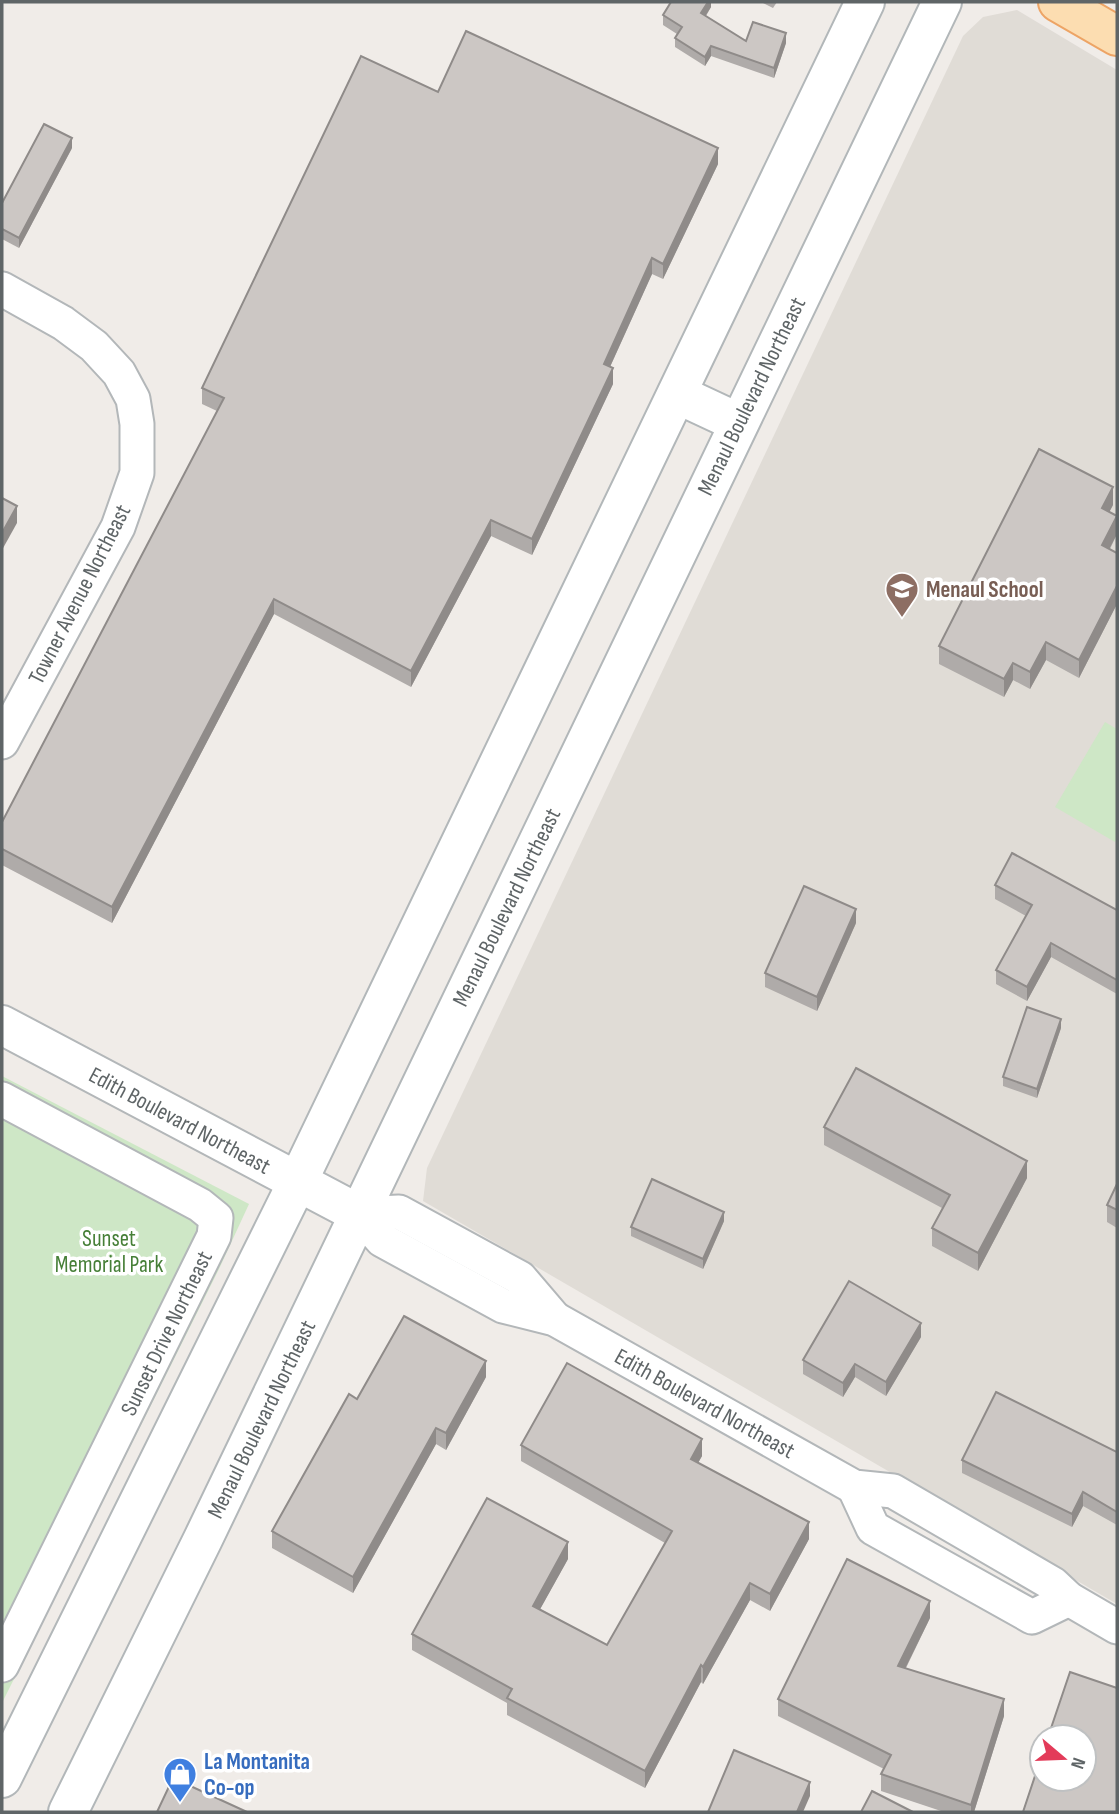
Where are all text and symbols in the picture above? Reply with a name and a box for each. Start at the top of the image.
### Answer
street label: Menaul Boulevard Northeast [692,293,812,500]
street label: Towner Avenue Northeast [23,500,137,689]
school or university icon: Menaul School [883,570,921,619]
place label: Menaul School [926,576,1043,604]
street label: Menaul Boulevard Northeast [447,804,567,1011]
street label: Edith Boulevard Northeast [84,1061,275,1181]
park label: Sunset Memorial Park [55,1225,163,1279]
street label: Sunset Drive Northeast [115,1247,219,1420]
street label: Menaul Boulevard Northeast [202,1316,322,1523]
street label: Edith Boulevard Northeast [609,1343,800,1465]
north arrow [1028,1723,1098,1793]
place label: La Montanita Co-op [204,1748,310,1802]
shop icon: La Montanita Co-op [161,1755,199,1804]
text: N [1065,1755,1090,1772]

